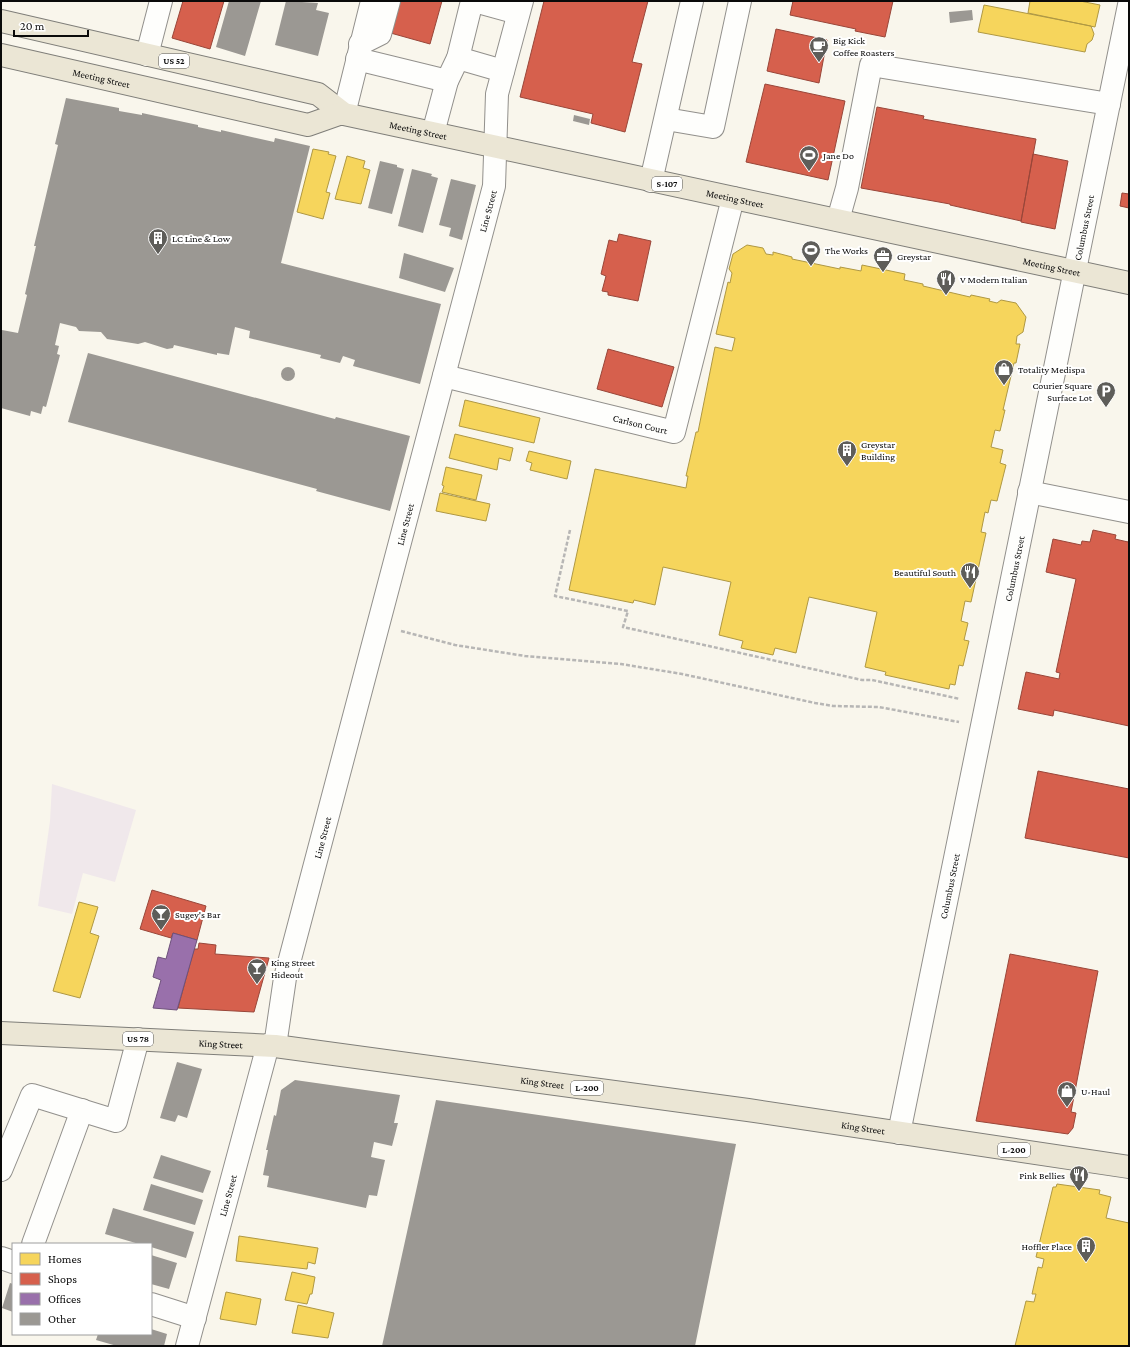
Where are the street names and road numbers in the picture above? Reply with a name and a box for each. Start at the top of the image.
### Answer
road number: US 52 [159,54,189,68]
street label: Meeting Street [72,67,132,90]
street label: Meeting Street [388,119,449,142]
road number: S-107 [652,177,682,191]
street label: Meeting Street [705,187,765,210]
street label: Line Street [477,188,499,233]
street label: Columbus Street [1072,193,1096,261]
street label: Meeting Street [1022,255,1082,279]
street label: Carlson Court [612,412,669,436]
street label: Line Street [394,502,416,546]
street label: Columbus Street [1003,534,1027,602]
street label: Line Street [312,815,333,860]
street label: Columbus Street [938,852,962,920]
road number: US 78 [123,1032,153,1046]
street label: King Street [199,1037,244,1050]
street label: King Street [520,1074,565,1091]
road number: L-200 [571,1081,603,1095]
street label: King Street [840,1119,886,1137]
road number: L-200 [998,1143,1030,1157]
street label: Line Street [217,1173,239,1218]

